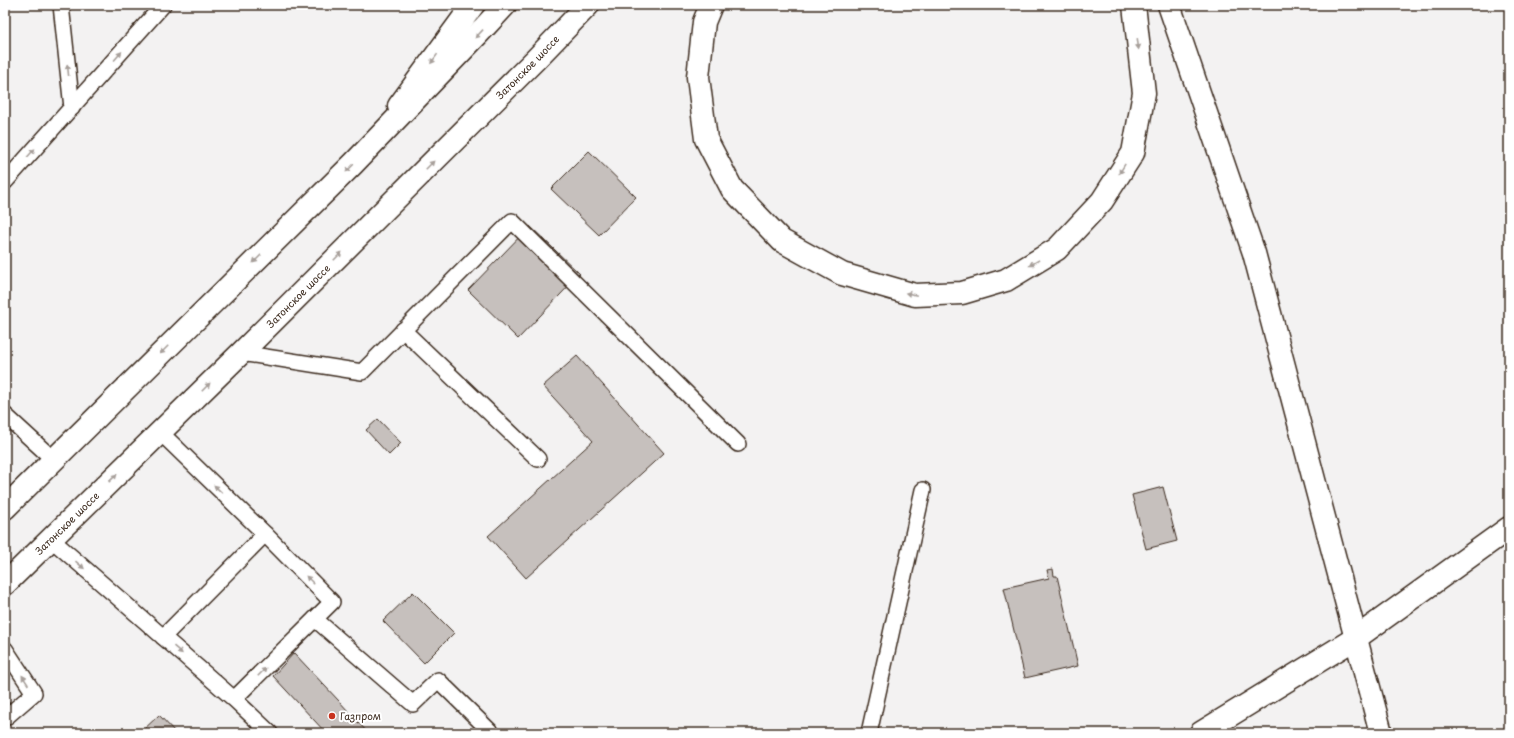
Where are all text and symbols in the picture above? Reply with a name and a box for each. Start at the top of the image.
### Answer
one-way arrow [474,29,483,39]
street label: Затонское шоссе [492,31,562,102]
one-way arrow [1135,38,1141,50]
one-way arrow [113,51,122,62]
one-way arrow [430,54,438,64]
one-way arrow [64,64,71,76]
one-way arrow [26,149,35,158]
one-way arrow [425,160,435,169]
one-way arrow [345,163,355,173]
one-way arrow [1119,163,1126,175]
one-way arrow [333,251,343,261]
one-way arrow [252,254,262,264]
one-way arrow [1028,259,1040,266]
street label: Затонское шоссе [263,261,333,331]
one-way arrow [905,290,918,296]
one-way arrow [159,345,169,355]
one-way arrow [201,382,211,392]
one-way arrow [108,473,118,483]
one-way arrow [213,484,223,493]
street label: Затонское шоссе [31,488,102,558]
one-way arrow [75,560,86,569]
one-way arrow [305,575,315,585]
one-way arrow [173,646,184,655]
one-way arrow [257,667,267,677]
one-way arrow [22,674,29,686]
place label: Газпром [340,708,381,723]
marker: Газпром [327,711,337,721]

